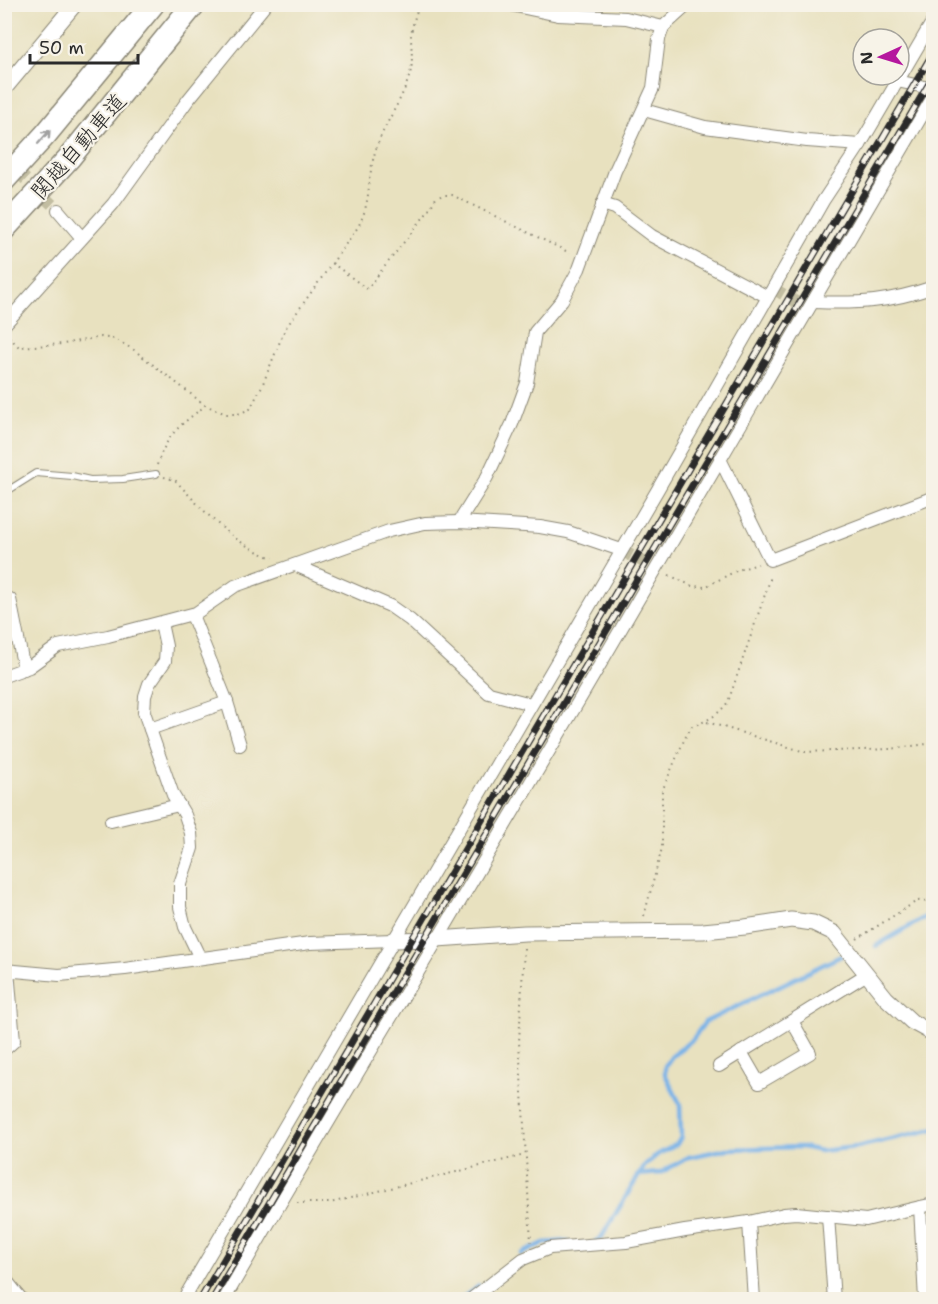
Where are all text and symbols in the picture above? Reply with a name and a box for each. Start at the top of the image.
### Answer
scale bar [30,27,138,65]
north arrow [851,27,911,87]
text: 50 m [39,36,84,60]
text: N [856,51,877,65]
street label: 関越自動車道 [24,87,133,206]
one-way arrow [37,130,51,145]

